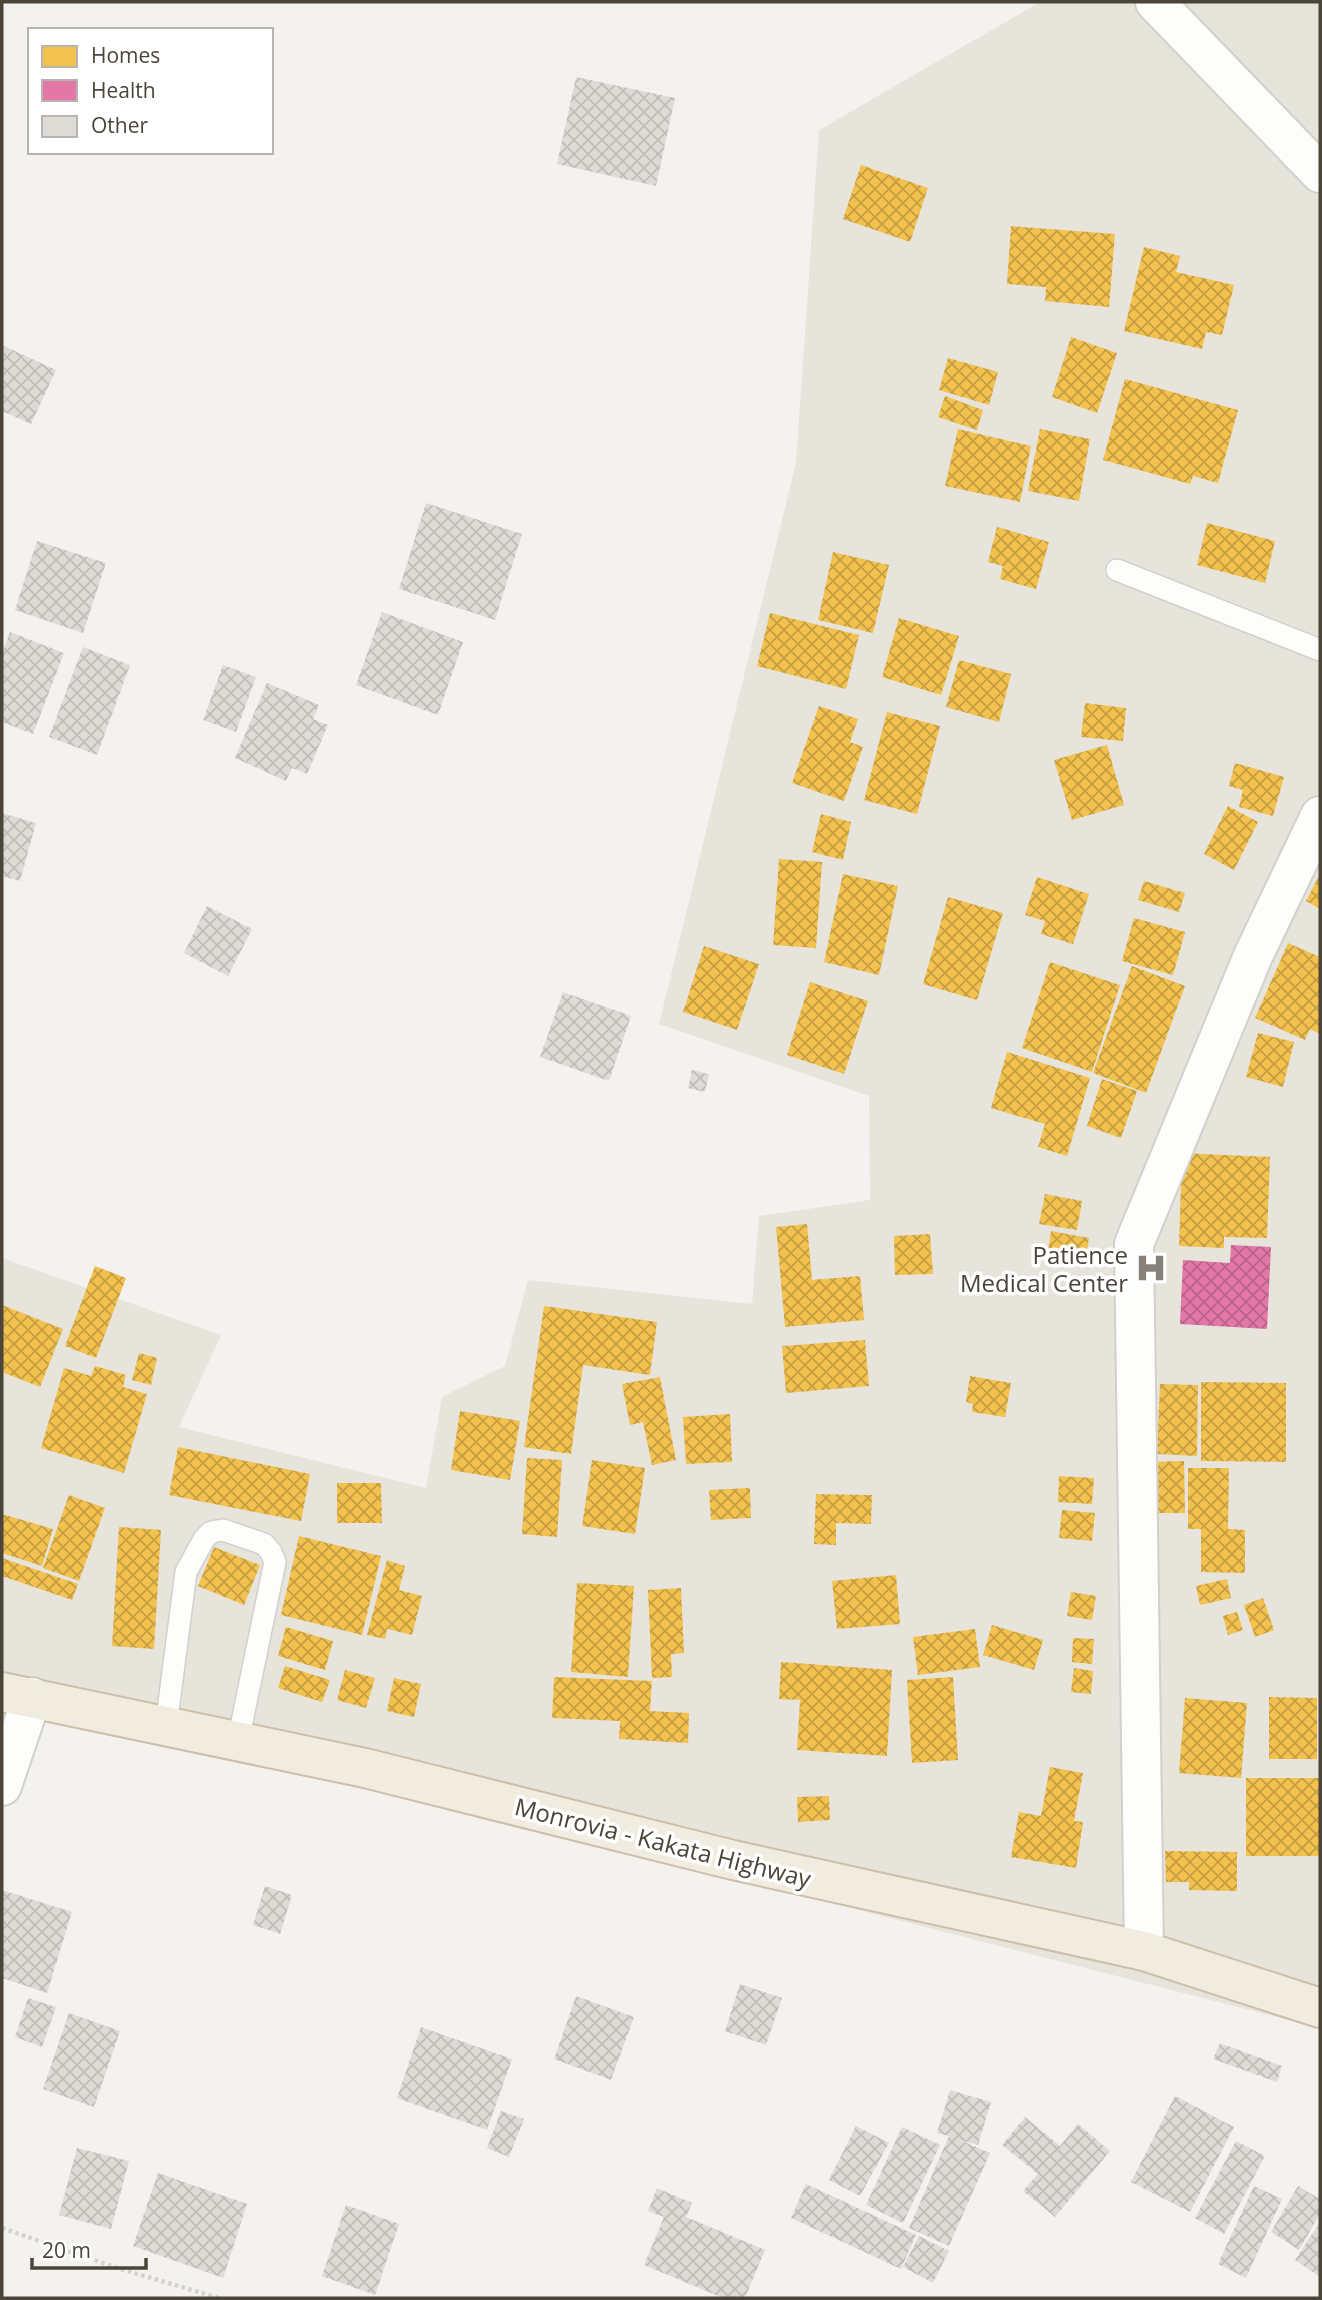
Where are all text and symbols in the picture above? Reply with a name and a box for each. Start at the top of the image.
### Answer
legend [28,28,273,154]
text: Homes [91,41,160,69]
text: Health [91,76,156,104]
text: Other [91,111,148,139]
place label: Patience Medical Center [960,1238,1128,1299]
hospital icon: Patience Medical Center [1134,1251,1168,1285]
street label: Monrovia - Kakata Highway [511,1789,815,1895]
scale bar [32,2226,145,2270]
text: 20 m [42,2236,91,2264]

